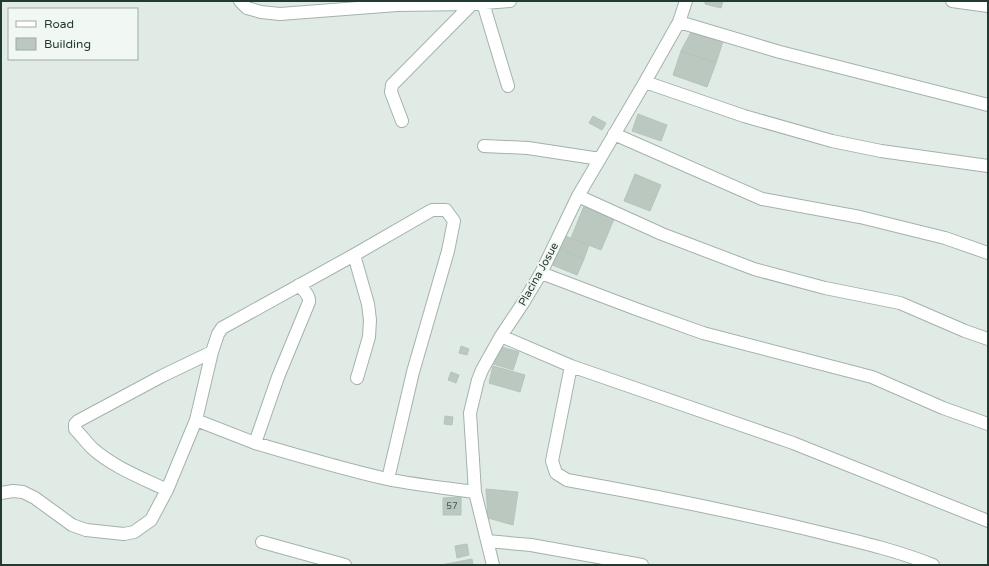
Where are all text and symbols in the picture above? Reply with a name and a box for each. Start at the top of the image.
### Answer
legend [8,8,138,60]
text: Road [44,17,74,31]
text: Building [44,37,91,51]
street label: Placina Josue [516,240,561,308]
house number: 57 [446,501,458,512]

